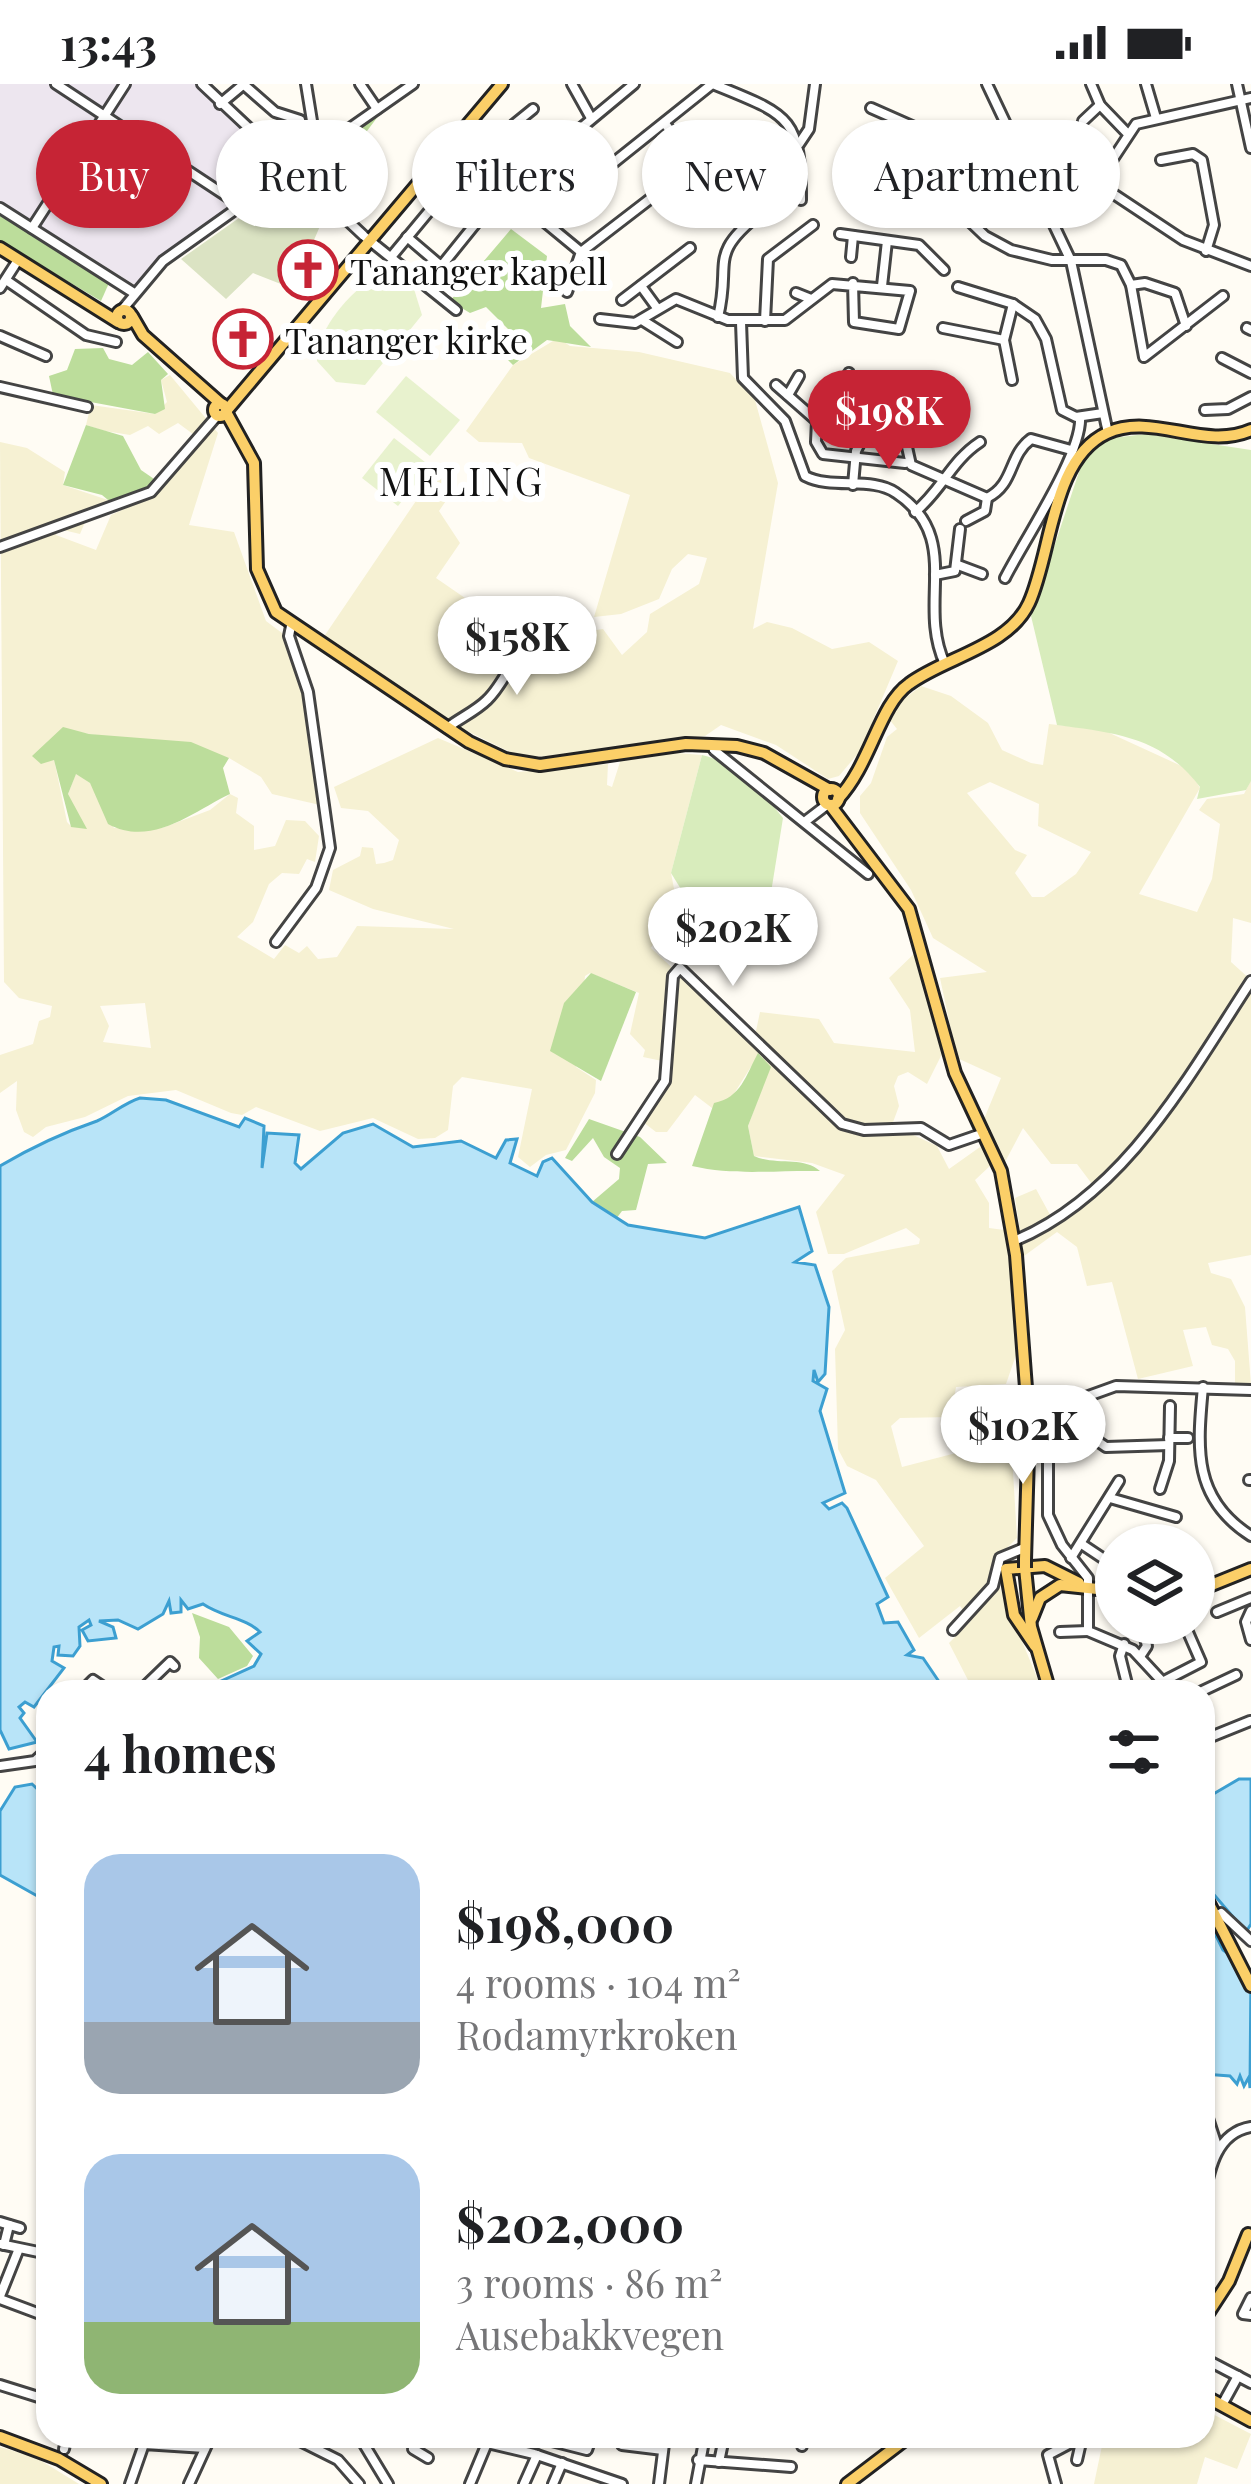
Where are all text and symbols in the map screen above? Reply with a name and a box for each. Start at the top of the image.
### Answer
text: 13:43 [60,12,157,72]
chip: Buy [36,120,192,228]
chip: Rent [216,120,388,228]
chip: Filters [412,120,618,228]
chip: New [642,120,808,228]
chip: Apartment [832,120,1120,228]
church icon: Tananger kapell [277,239,339,301]
place label: Tananger kapell [350,246,607,294]
church icon: Tananger kirke [212,308,274,370]
place label: Tananger kirke [285,315,528,363]
pin: $198K [805,370,973,472]
text: $198K [835,383,943,435]
district label: MELING [379,454,545,506]
pin: $158K [433,596,601,698]
text: $158K [465,609,569,661]
pin: $202K [649,887,817,989]
text: $202K [675,900,791,952]
pin: $102K [939,1385,1107,1487]
text: $102K [968,1398,1078,1450]
map controls [1095,1524,1215,1644]
button: layers [1095,1524,1215,1644]
text: 4 homes [84,1718,277,1786]
icon: filters [1101,1719,1167,1785]
text: $198,000 [456,1888,674,1956]
icon: home [180,1902,324,2046]
text: 4 rooms · 104 m² [456,1956,741,2008]
text: Rodamyrkroken [456,2008,738,2060]
text: $202,000 [456,2188,684,2256]
icon: home [180,2202,324,2346]
text: 3 rooms · 86 m² [456,2256,722,2308]
text: Ausebakkvegen [456,2308,724,2360]

